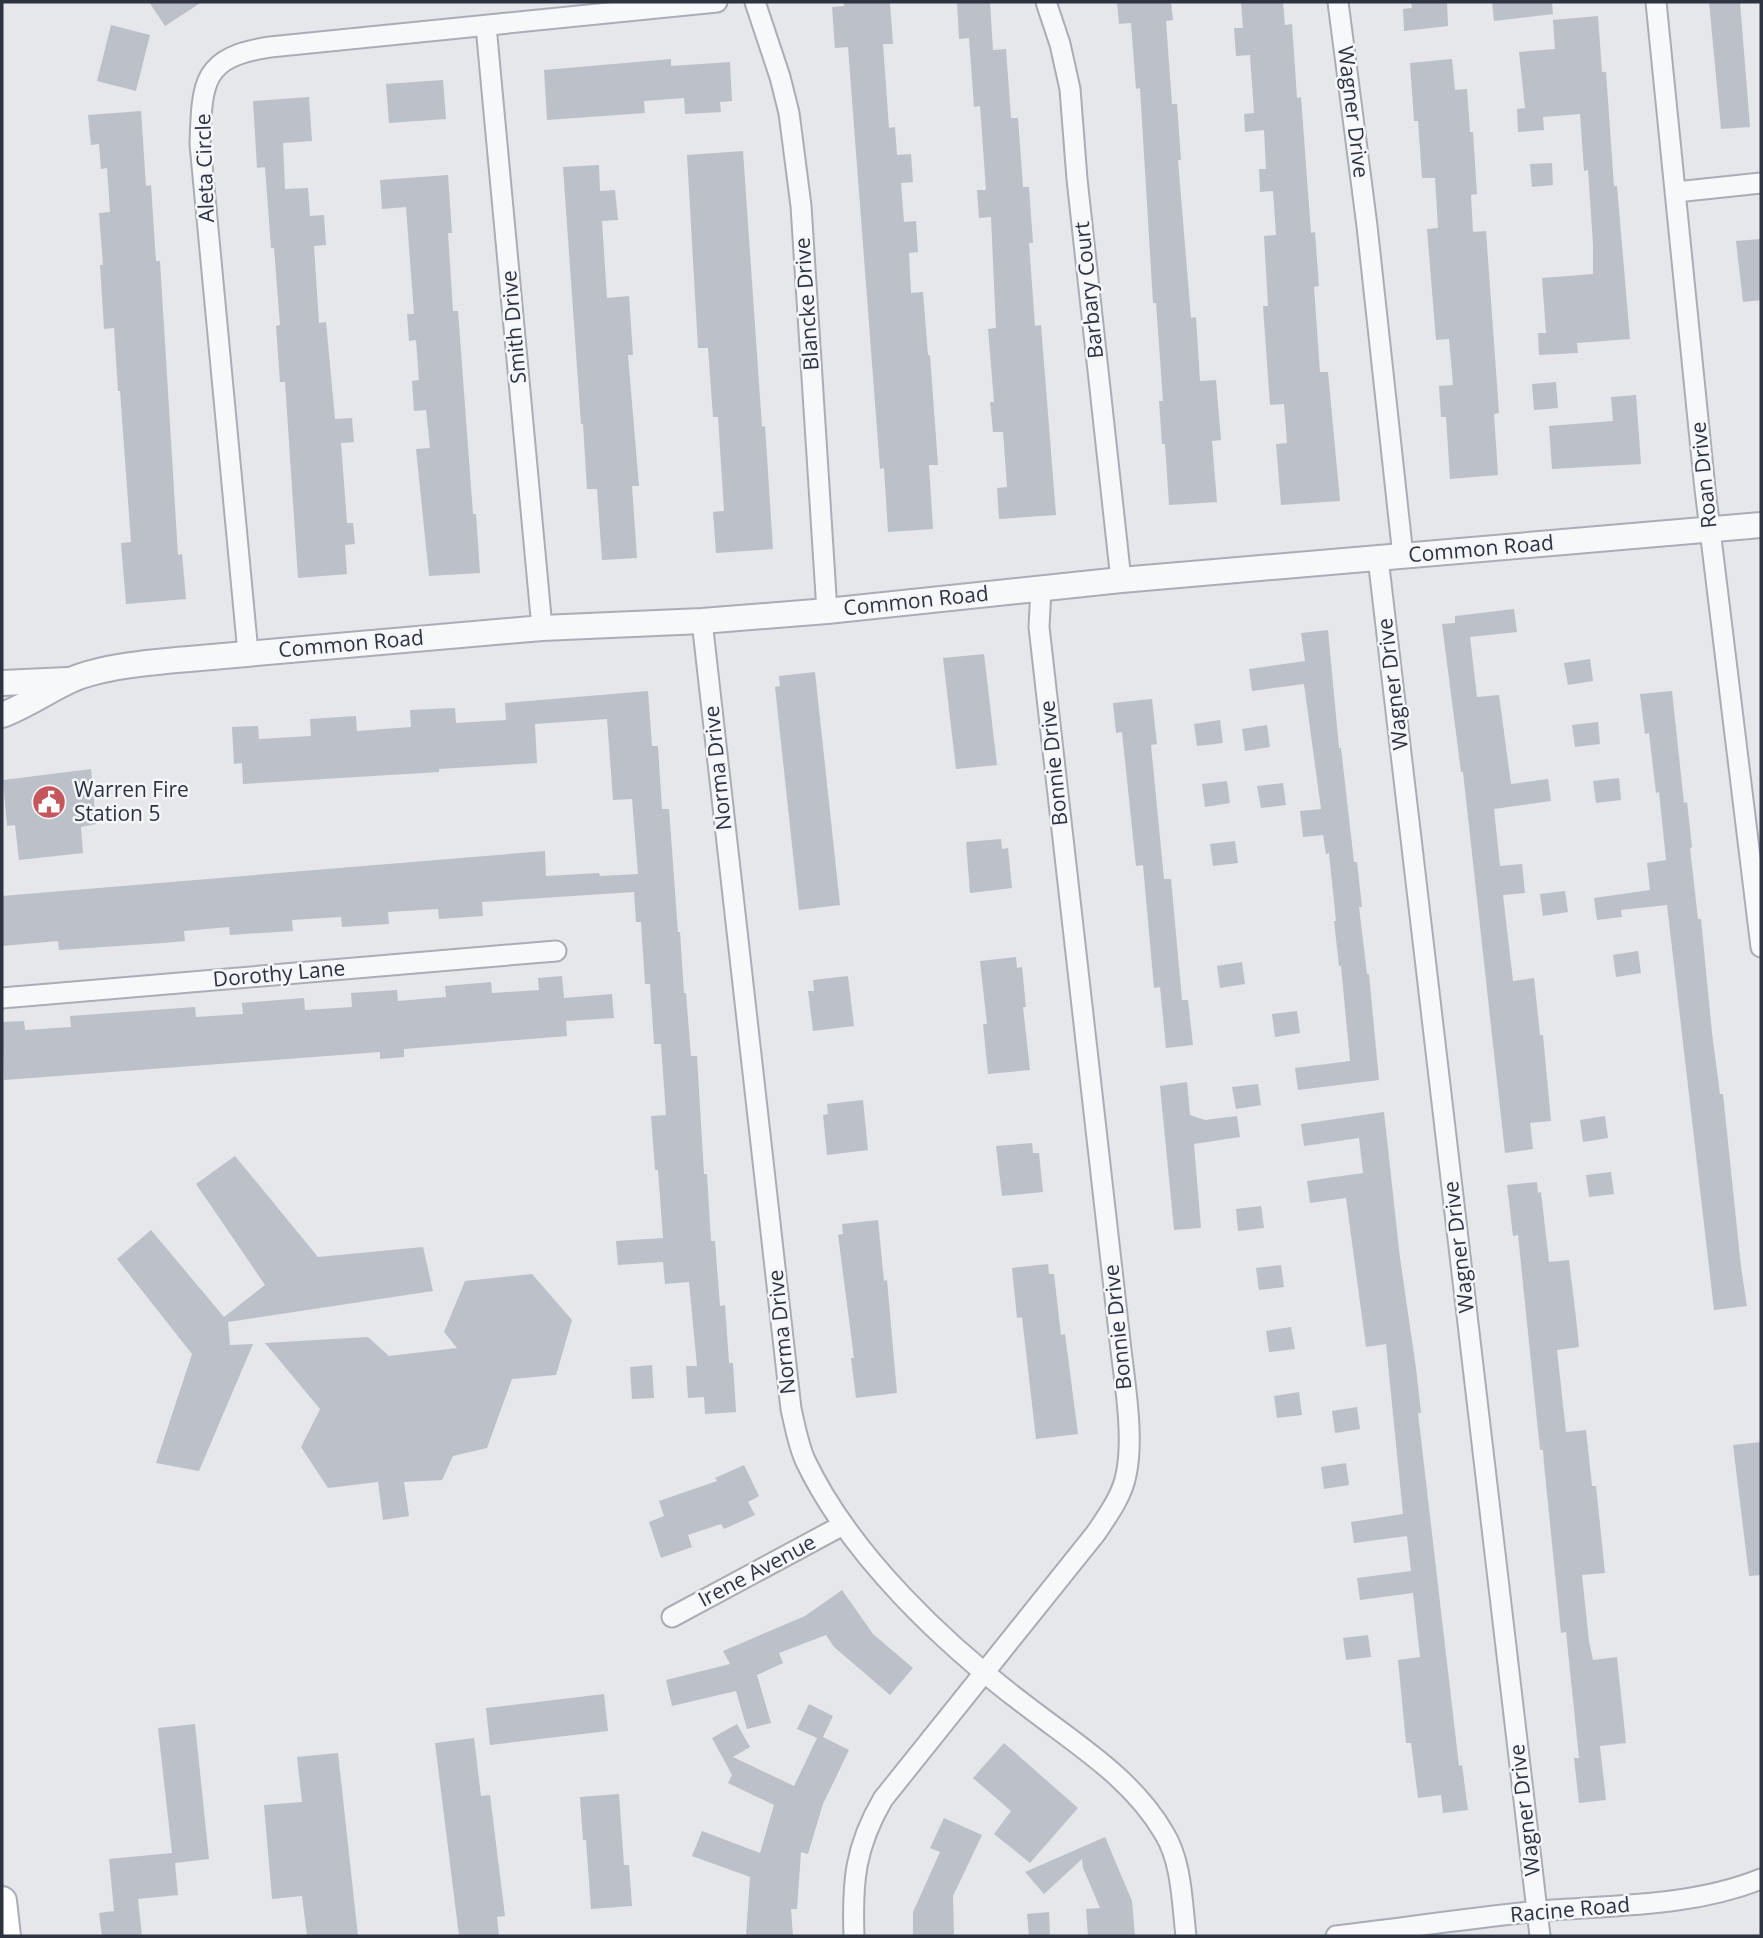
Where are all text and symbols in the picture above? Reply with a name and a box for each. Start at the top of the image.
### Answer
street label: Wagner Drive [1332,44,1376,179]
street label: Aleta Circle [188,113,220,223]
street label: Barbary Court [1067,220,1109,360]
street label: Blancke Drive [787,237,825,371]
street label: Smith Drive [494,269,532,385]
street label: Roan Drive [1683,420,1723,530]
street label: Common Road [1407,528,1555,568]
street label: Common Road [842,578,990,622]
street label: Wagner Drive [1370,617,1414,752]
street label: Common Road [277,623,425,663]
street label: Bonnie Drive [1033,699,1074,827]
street label: Norma Drive [697,704,737,832]
place label: Warren Fire Station 5 [74,775,189,827]
public building icon: Warren Fire Station 5 [30,783,68,821]
street label: Dorothy Lane [212,953,346,993]
street label: Wagner Drive [1436,1180,1480,1315]
street label: Bonnie Drive [1097,1263,1138,1391]
street label: Norma Drive [761,1268,801,1396]
street label: Irene Avenue [693,1527,820,1613]
street label: Wagner Drive [1502,1743,1546,1878]
street label: Racine Road [1509,1890,1631,1928]

